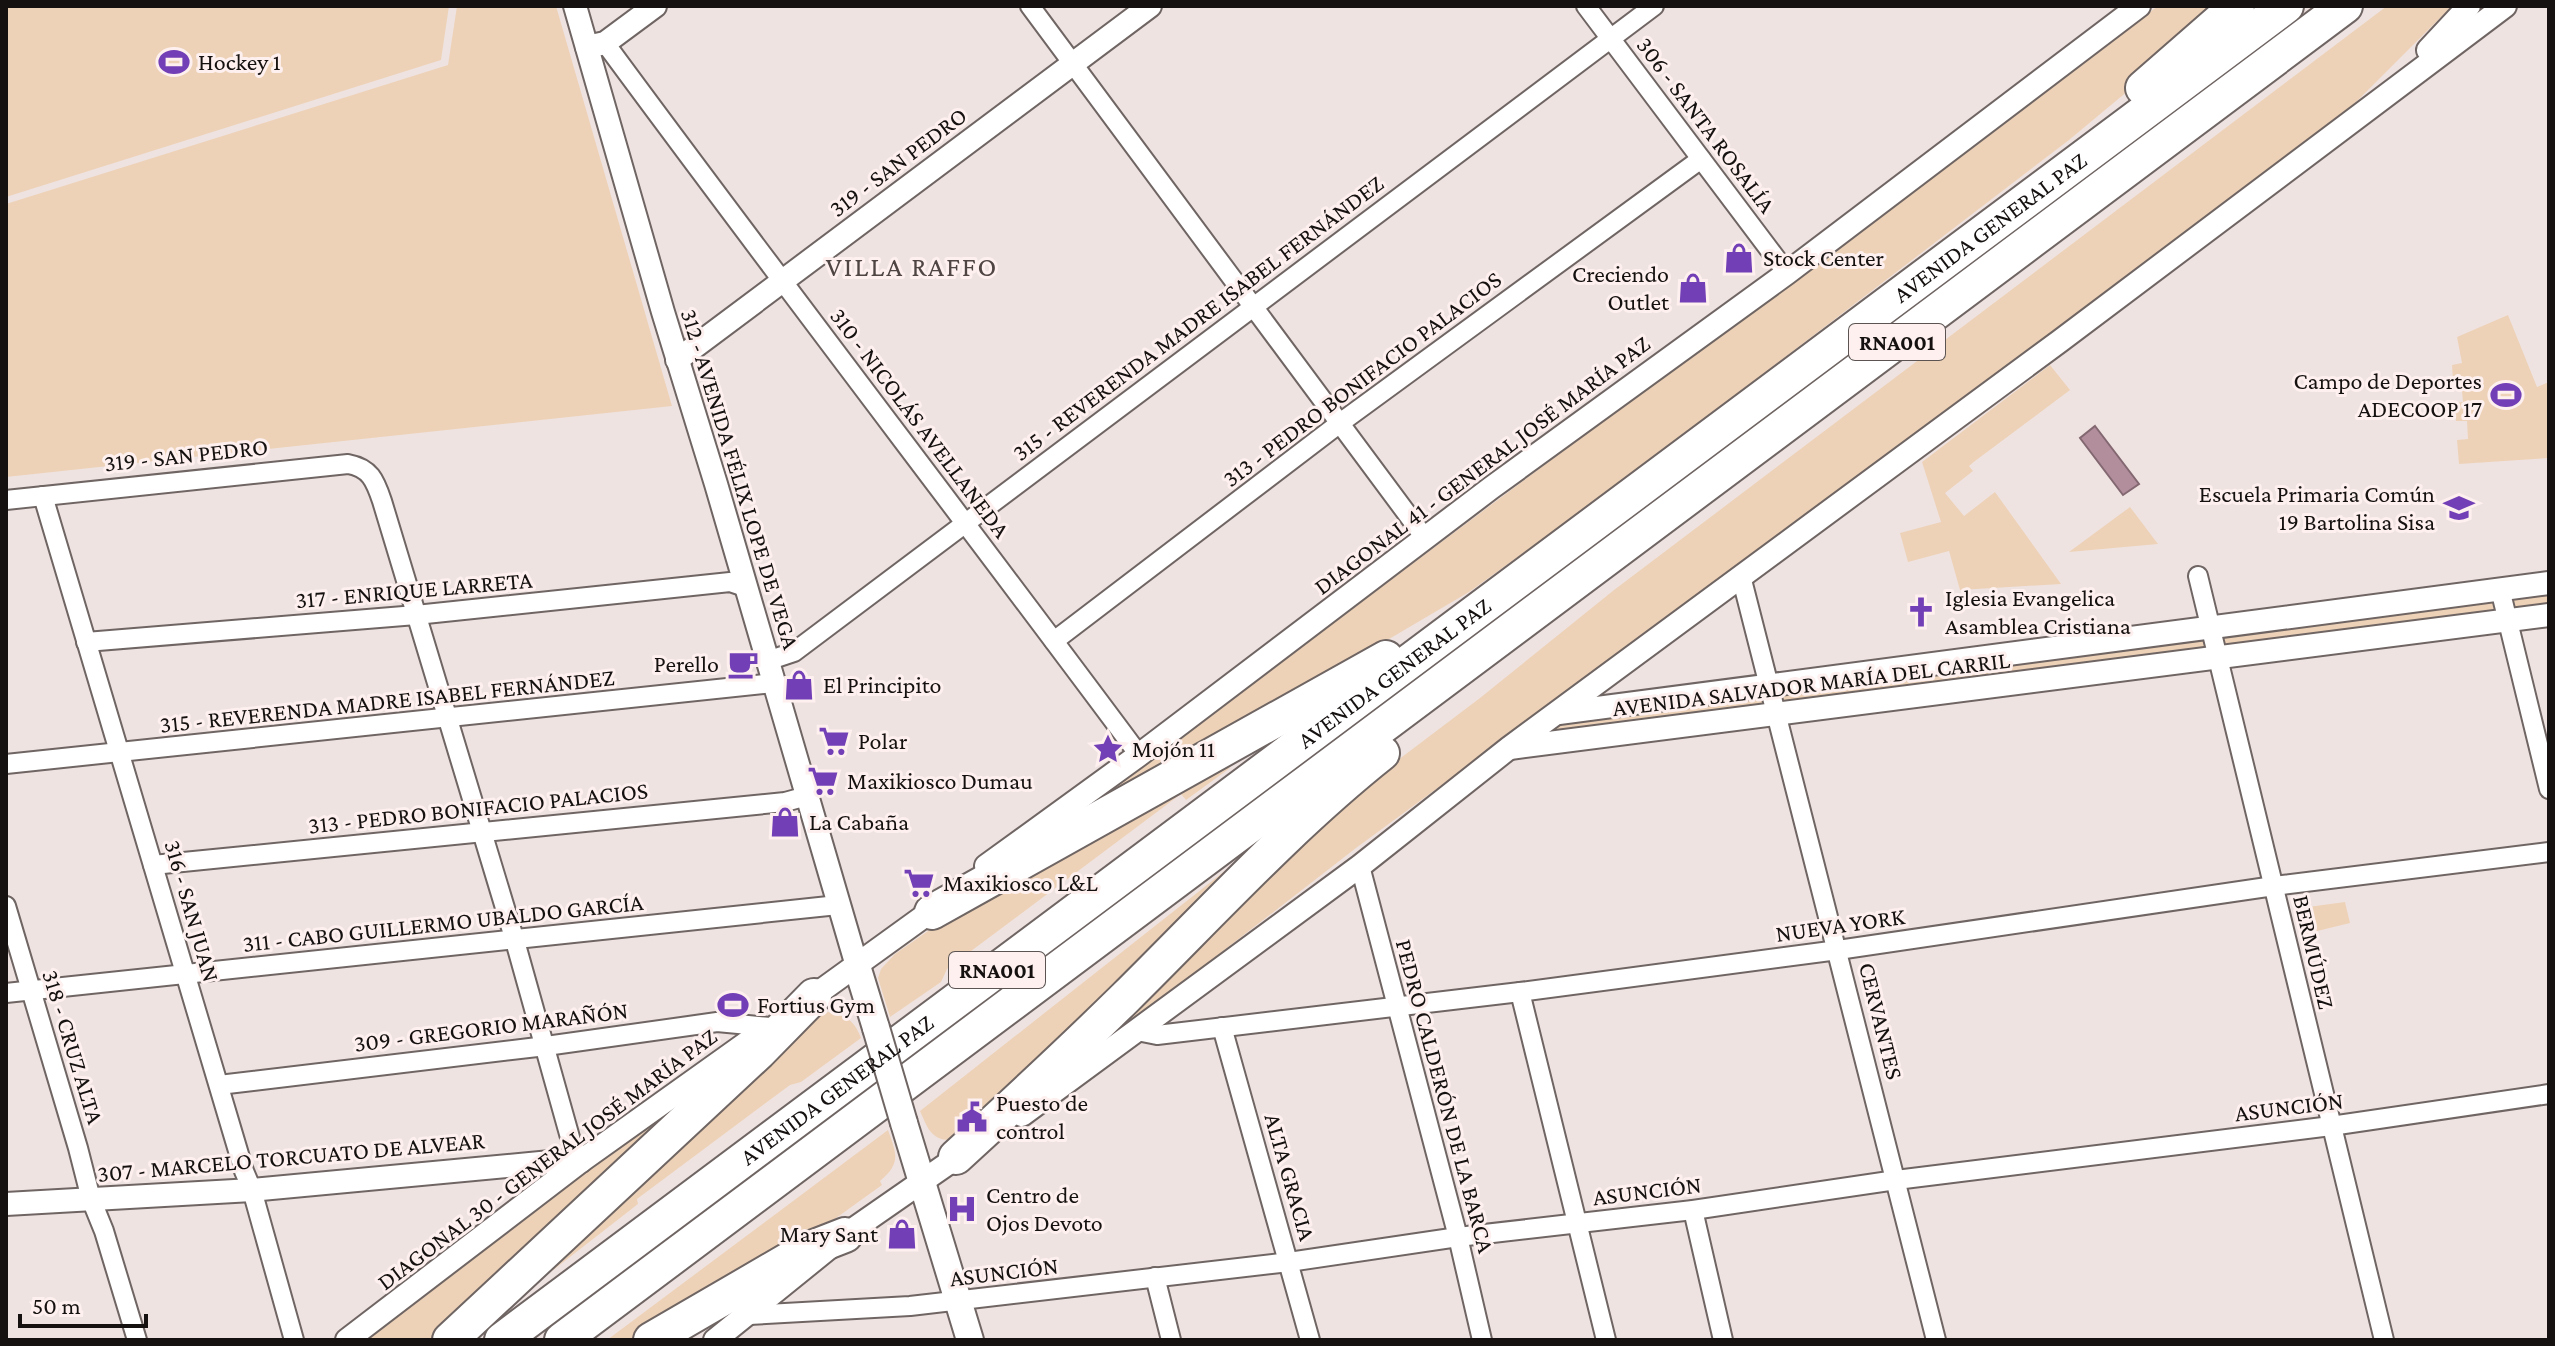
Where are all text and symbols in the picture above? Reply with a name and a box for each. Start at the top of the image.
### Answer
street label: 306 - SANTA ROSALÍA [1632,32,1781,218]
sports icon: Hockey 1 [157,45,191,79]
place label: Hockey 1 [198,48,281,75]
street label: 319 - SAN PEDRO [824,101,972,222]
street label: AVENIDA GENERAL PAZ [1888,146,2092,308]
street label: 315 - REVERENDA MADRE ISABEL FERNÁNDEZ [1007,169,1388,466]
shop icon: Stock Center [1722,241,1756,275]
place label: Stock Center [1763,244,1885,271]
district label: VILLA RAFFO [826,251,998,282]
place label: Creciendo Outlet [1572,260,1670,315]
street label: 313 - PEDRO BONIFACIO PALACIOS [1217,265,1506,492]
shop icon: Creciendo Outlet [1676,271,1710,305]
street label: 310 - NICOLÁS AVELLANEDA [825,302,1016,543]
street label: 312 - AVENIDA FÉLIX LOPE DE VEGA [676,305,805,653]
road number: RNA001 [1849,324,1945,360]
street label: DIAGONAL 41 - GENERAL JOSÉ MARÍA PAZ [1309,329,1655,600]
place label: Campo de Deportes ADECOOP 17 [2294,367,2482,422]
sports icon: Campo de Deportes ADECOOP 17 [2489,378,2523,412]
street label: 319 - SAN PEDRO [103,432,269,477]
place label: Escuela Primaria Común 19 Bartolina Sisa [2199,480,2435,535]
school or university icon: Escuela Primaria Común 19 Bartolina Sisa [2442,491,2476,525]
street label: 317 - ENRIQUE LARRETA [294,566,534,613]
place label: Iglesia Evangelica Asamblea Cristiana [1945,584,2131,639]
street label: AVENIDA GENERAL PAZ [1292,592,1496,753]
church icon: Iglesia Evangelica Asamblea Cristiana [1904,595,1938,629]
street label: AVENIDA SALVADOR MARÍA DEL CARRIL [1611,646,2011,721]
cafe icon: Perello [726,647,760,681]
place label: Perello [654,650,719,677]
street label: 315 - REVERENDA MADRE ISABEL FERNÁNDEZ [158,663,616,738]
shop icon: El Principito [782,668,816,702]
place label: El Principito [823,671,941,698]
supermarket icon: Polar [817,724,851,758]
place label: Polar [858,727,908,754]
place icon: Mojón 11 [1091,732,1125,766]
place label: Mojón 11 [1132,735,1215,762]
supermarket icon: Maxikiosco Dumau [806,764,840,798]
place label: Maxikiosco Dumau [847,767,1033,794]
street label: 313 - PEDRO BONIFACIO PALACIOS [307,776,649,839]
shop icon: La Cabaña [768,805,802,839]
place label: La Cabaña [809,808,909,835]
street label: 316 - SAN JUAN [159,837,226,985]
supermarket icon: Maxikiosco L&L [902,866,936,900]
place label: Maxikiosco L&L [943,869,1098,896]
street label: 311 - CABO GUILLERMO UBALDO GARCÍA [241,888,645,957]
street label: BERMÚDEZ [2288,892,2341,1012]
street label: NUEVA YORK [1774,902,1906,947]
street label: PEDRO CALDERÓN DE LA BARCA [1391,936,1500,1256]
road number: RNA001 [949,952,1045,988]
street label: CERVANTES [1854,960,1909,1082]
street label: 318 - CRUZ ALTA [37,967,110,1127]
sports icon: Fortius Gym [716,988,750,1022]
place label: Fortius Gym [757,991,875,1018]
street label: 309 - GREGORIO MARAÑÓN [352,996,630,1057]
street label: AVENIDA GENERAL PAZ [735,1008,938,1170]
street label: DIAGONAL 30 - GENERAL JOSÉ MARÍA PAZ [372,1022,722,1295]
street label: ASUNCIÓN [2233,1086,2345,1127]
place label: Puesto de control [996,1089,1088,1144]
public building icon: Puesto de control [955,1100,989,1134]
street label: ALTA GRACIA [1259,1110,1322,1244]
street label: 307 - MARCELO TORCUATO DE ALVEAR [96,1126,486,1187]
street label: ASUNCIÓN [1591,1170,1703,1211]
place label: Centro de Ojos Devoto [986,1181,1103,1236]
hospital icon: Centro de Ojos Devoto [945,1192,979,1226]
shop icon: Mary Sant [885,1217,919,1251]
place label: Mary Sant [780,1220,879,1247]
street label: ASUNCIÓN [948,1251,1060,1292]
scale bar [20,1278,146,1328]
text: 50 m [32,1292,81,1319]

